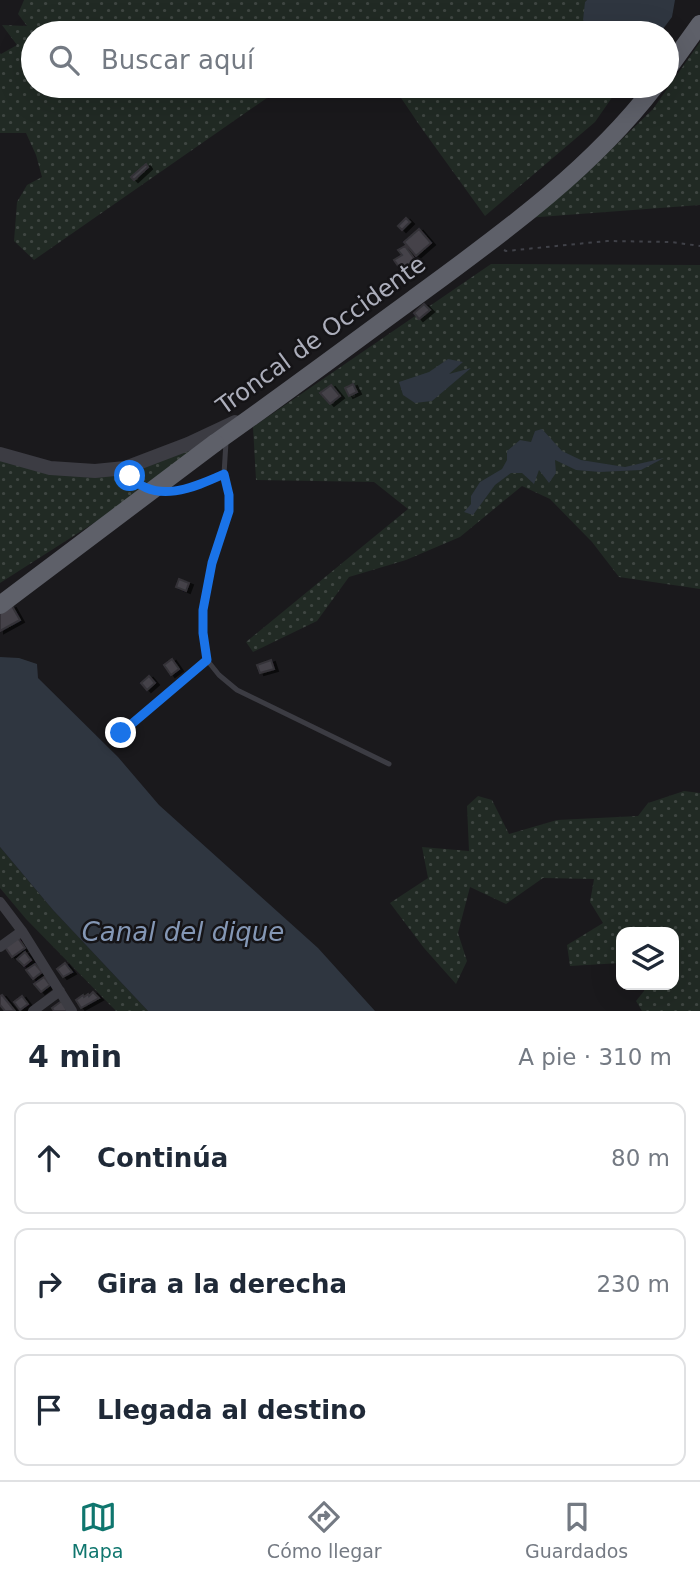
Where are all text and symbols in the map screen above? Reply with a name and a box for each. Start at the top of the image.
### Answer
search box [21,21,679,98]
icon: search [45,41,83,79]
text: Buscar aquí [101,45,254,75]
street label: Troncal de Occidente [210,250,431,421]
route start [114,460,145,491]
route end [105,717,136,748]
water label: Canal del dique [82,917,284,947]
map controls [616,927,679,990]
button: layers [616,927,679,990]
text: 4 min [28,1039,122,1074]
text: A pie · 310 m [518,1044,672,1070]
icon: ahead [30,1139,68,1177]
text: Continúa [97,1143,228,1173]
text: 80 m [611,1145,670,1171]
icon: right [30,1265,68,1303]
text: Gira a la derecha [97,1269,347,1299]
text: 230 m [596,1271,670,1297]
icon: arrive [30,1391,68,1429]
text: Llegada al destino [97,1395,366,1425]
tab: Mapa [72,1498,123,1562]
tab: Cómo llegar [267,1498,382,1562]
tab: Guardados [525,1498,628,1562]

